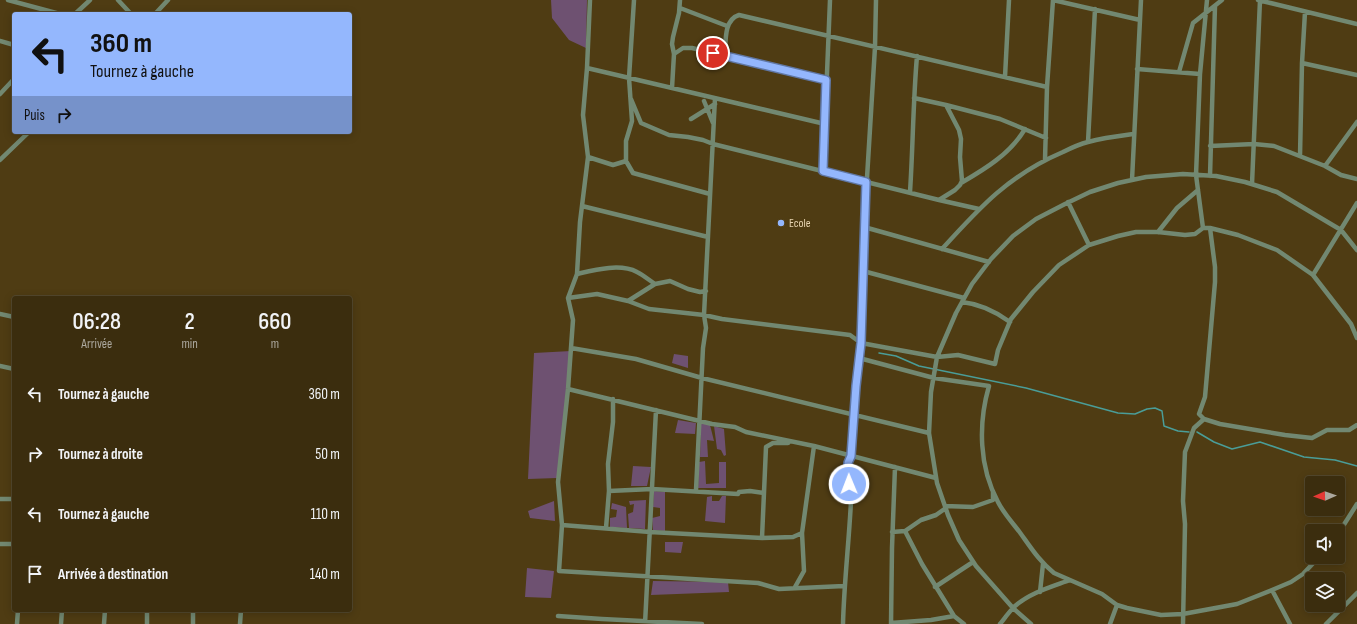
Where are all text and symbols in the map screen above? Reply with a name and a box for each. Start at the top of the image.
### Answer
text: 360 m [90,27,152,60]
icon: left [24,28,76,80]
pin [696,36,730,70]
icon: arrive [702,42,724,64]
text: Tournez à gauche [90,61,194,82]
icon: right [53,104,75,126]
text: Puis [24,106,45,125]
place label: Ecole [789,216,811,231]
marker: Ecole [776,218,786,228]
text: 06:28 [73,307,121,336]
text: 2 [185,307,195,336]
text: 660 [258,307,291,336]
text: Arrivée [81,336,112,352]
text: min [181,336,198,352]
text: m [271,336,279,352]
icon: left [24,383,46,405]
text: Tournez à gauche [58,385,149,404]
text: 360 m [308,385,340,404]
icon: right [24,443,46,465]
text: Tournez à droite [58,445,143,464]
text: 50 m [315,445,340,464]
position arrow [828,463,870,505]
north arrow [1305,476,1345,516]
map controls [1305,476,1345,612]
icon: left [24,503,46,525]
text: Tournez à gauche [58,505,149,524]
text: 110 m [311,505,340,524]
button: sound [1305,524,1345,564]
icon: arrive [24,563,46,585]
text: Arrivée à destination [58,565,168,584]
text: 140 m [310,565,340,584]
button: layers [1305,572,1345,612]

